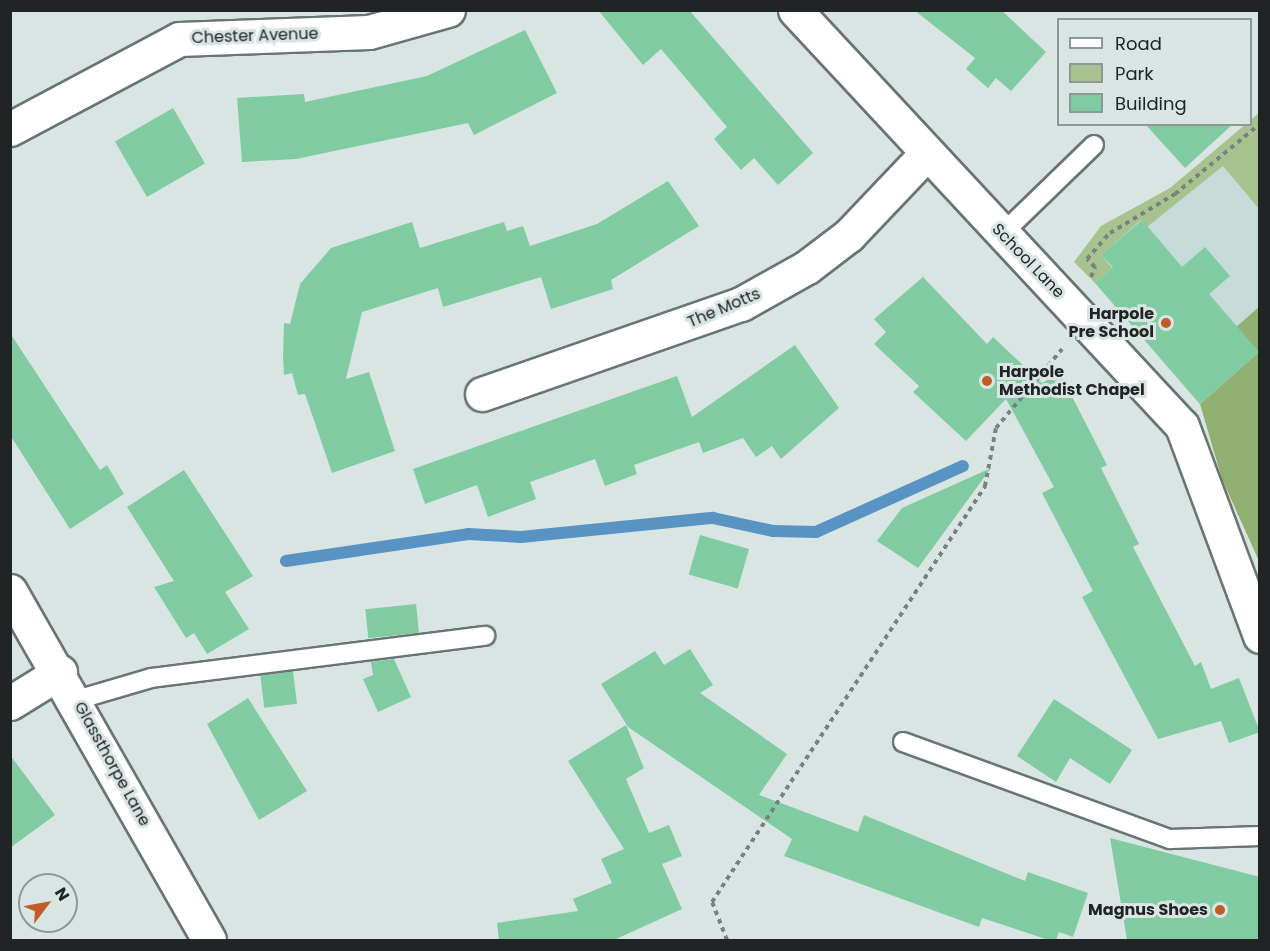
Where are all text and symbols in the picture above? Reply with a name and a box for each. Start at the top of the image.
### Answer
legend [1057,18,1252,126]
street label: Chester Avenue [191,24,319,48]
text: Road [1115,31,1162,56]
text: Park [1115,61,1154,86]
text: Building [1115,91,1187,116]
street label: School Lane [988,220,1068,302]
street label: The Motts [685,284,763,332]
place label: Harpole Pre School [1069,304,1154,342]
marker: Harpole Pre School [1159,316,1173,330]
place label: Harpole Methodist Chapel [999,362,1145,400]
marker: Harpole Methodist Chapel [980,374,994,388]
street label: Glassthorpe Lane [70,699,154,829]
north arrow [18,873,78,933]
text: N [49,883,75,905]
place label: Magnus Shoes [1088,900,1208,920]
marker: Magnus Shoes [1213,903,1227,917]

